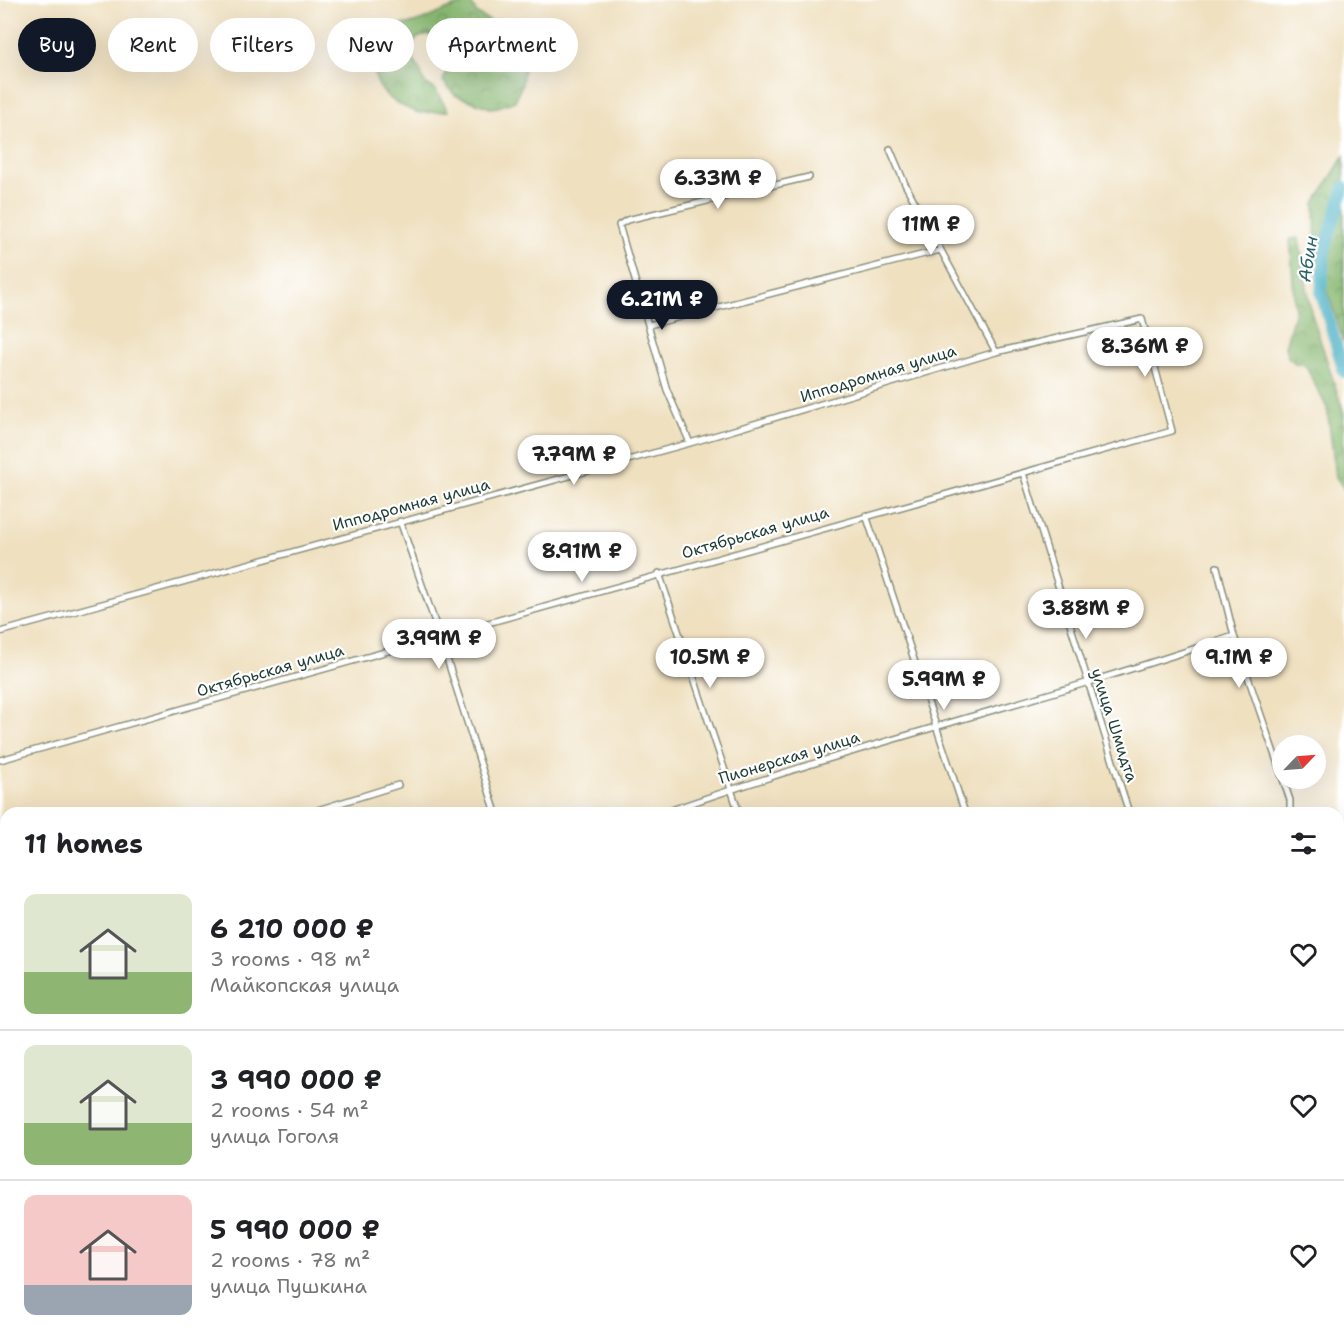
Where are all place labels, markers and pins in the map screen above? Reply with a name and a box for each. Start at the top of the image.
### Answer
pin: 6.33M ₽ [663,159,773,210]
pin: 11M ₽ [889,205,973,256]
pin: 6.21M ₽ [607,280,717,331]
pin: 8.36M ₽ [1090,327,1200,378]
pin: 7.79M ₽ [519,435,629,486]
pin: 8.91M ₽ [527,532,637,583]
pin: 3.88M ₽ [1031,589,1141,640]
pin: 3.99M ₽ [384,619,494,670]
pin: 10.5M ₽ [655,638,765,689]
pin: 9.1M ₽ [1190,638,1288,689]
pin: 5.99M ₽ [889,660,999,711]

